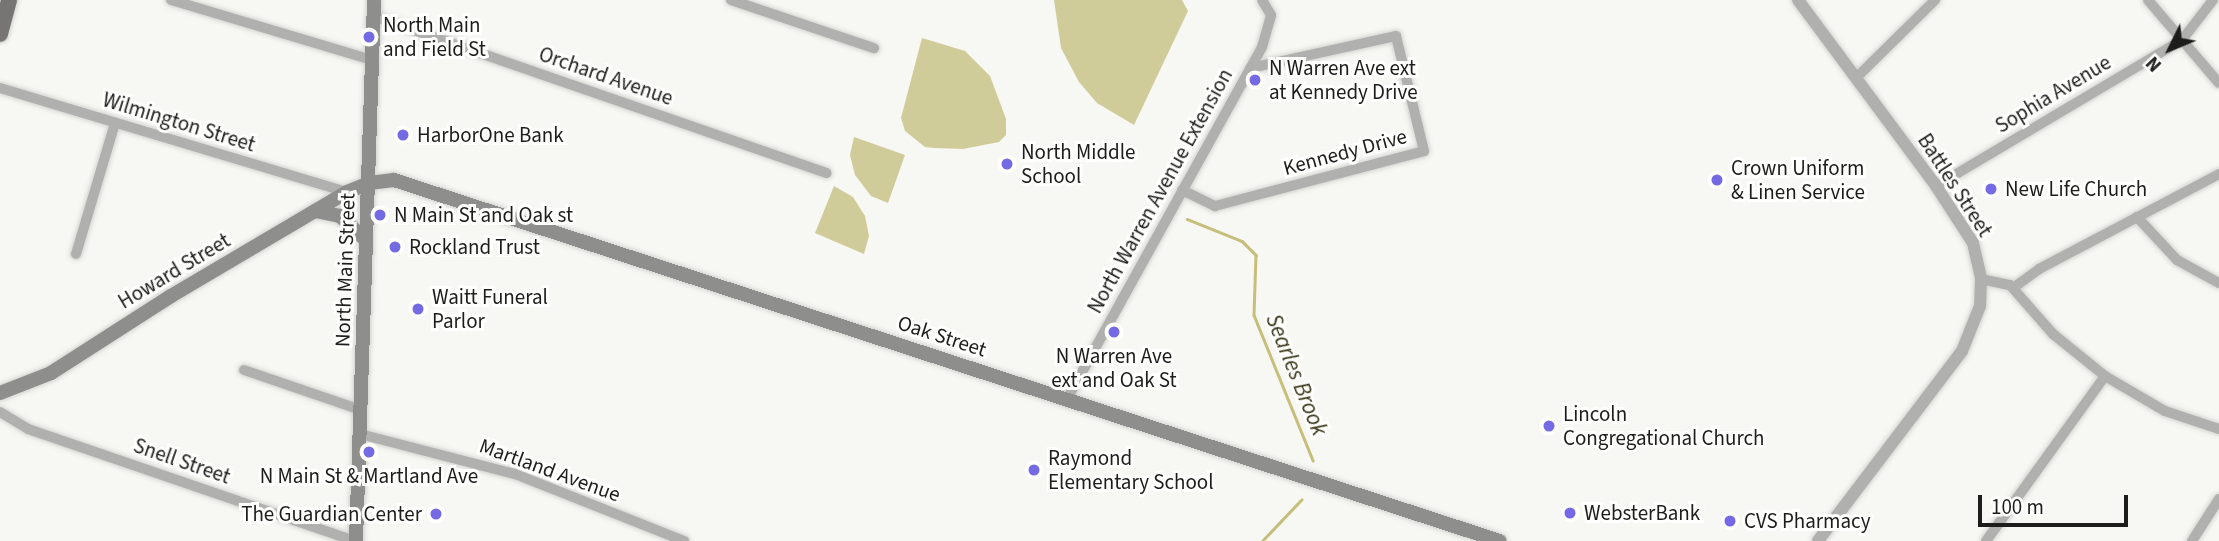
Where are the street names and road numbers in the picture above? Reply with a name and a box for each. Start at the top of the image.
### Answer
street label: Orchard Avenue [536,41,676,111]
street label: Sophia Avenue [1991,50,2115,138]
street label: North Warren Avenue Extension [1082,64,1238,318]
street label: Wilmington Street [100,87,258,157]
street label: Kennedy Drive [1280,123,1410,181]
street label: Battles Street [1912,129,1998,241]
street label: North Main Street [330,192,360,348]
street label: Howard Street [114,228,234,314]
street label: Oak Street [894,310,990,362]
street label: Snell Street [130,433,234,489]
street label: Martland Avenue [476,433,624,507]

